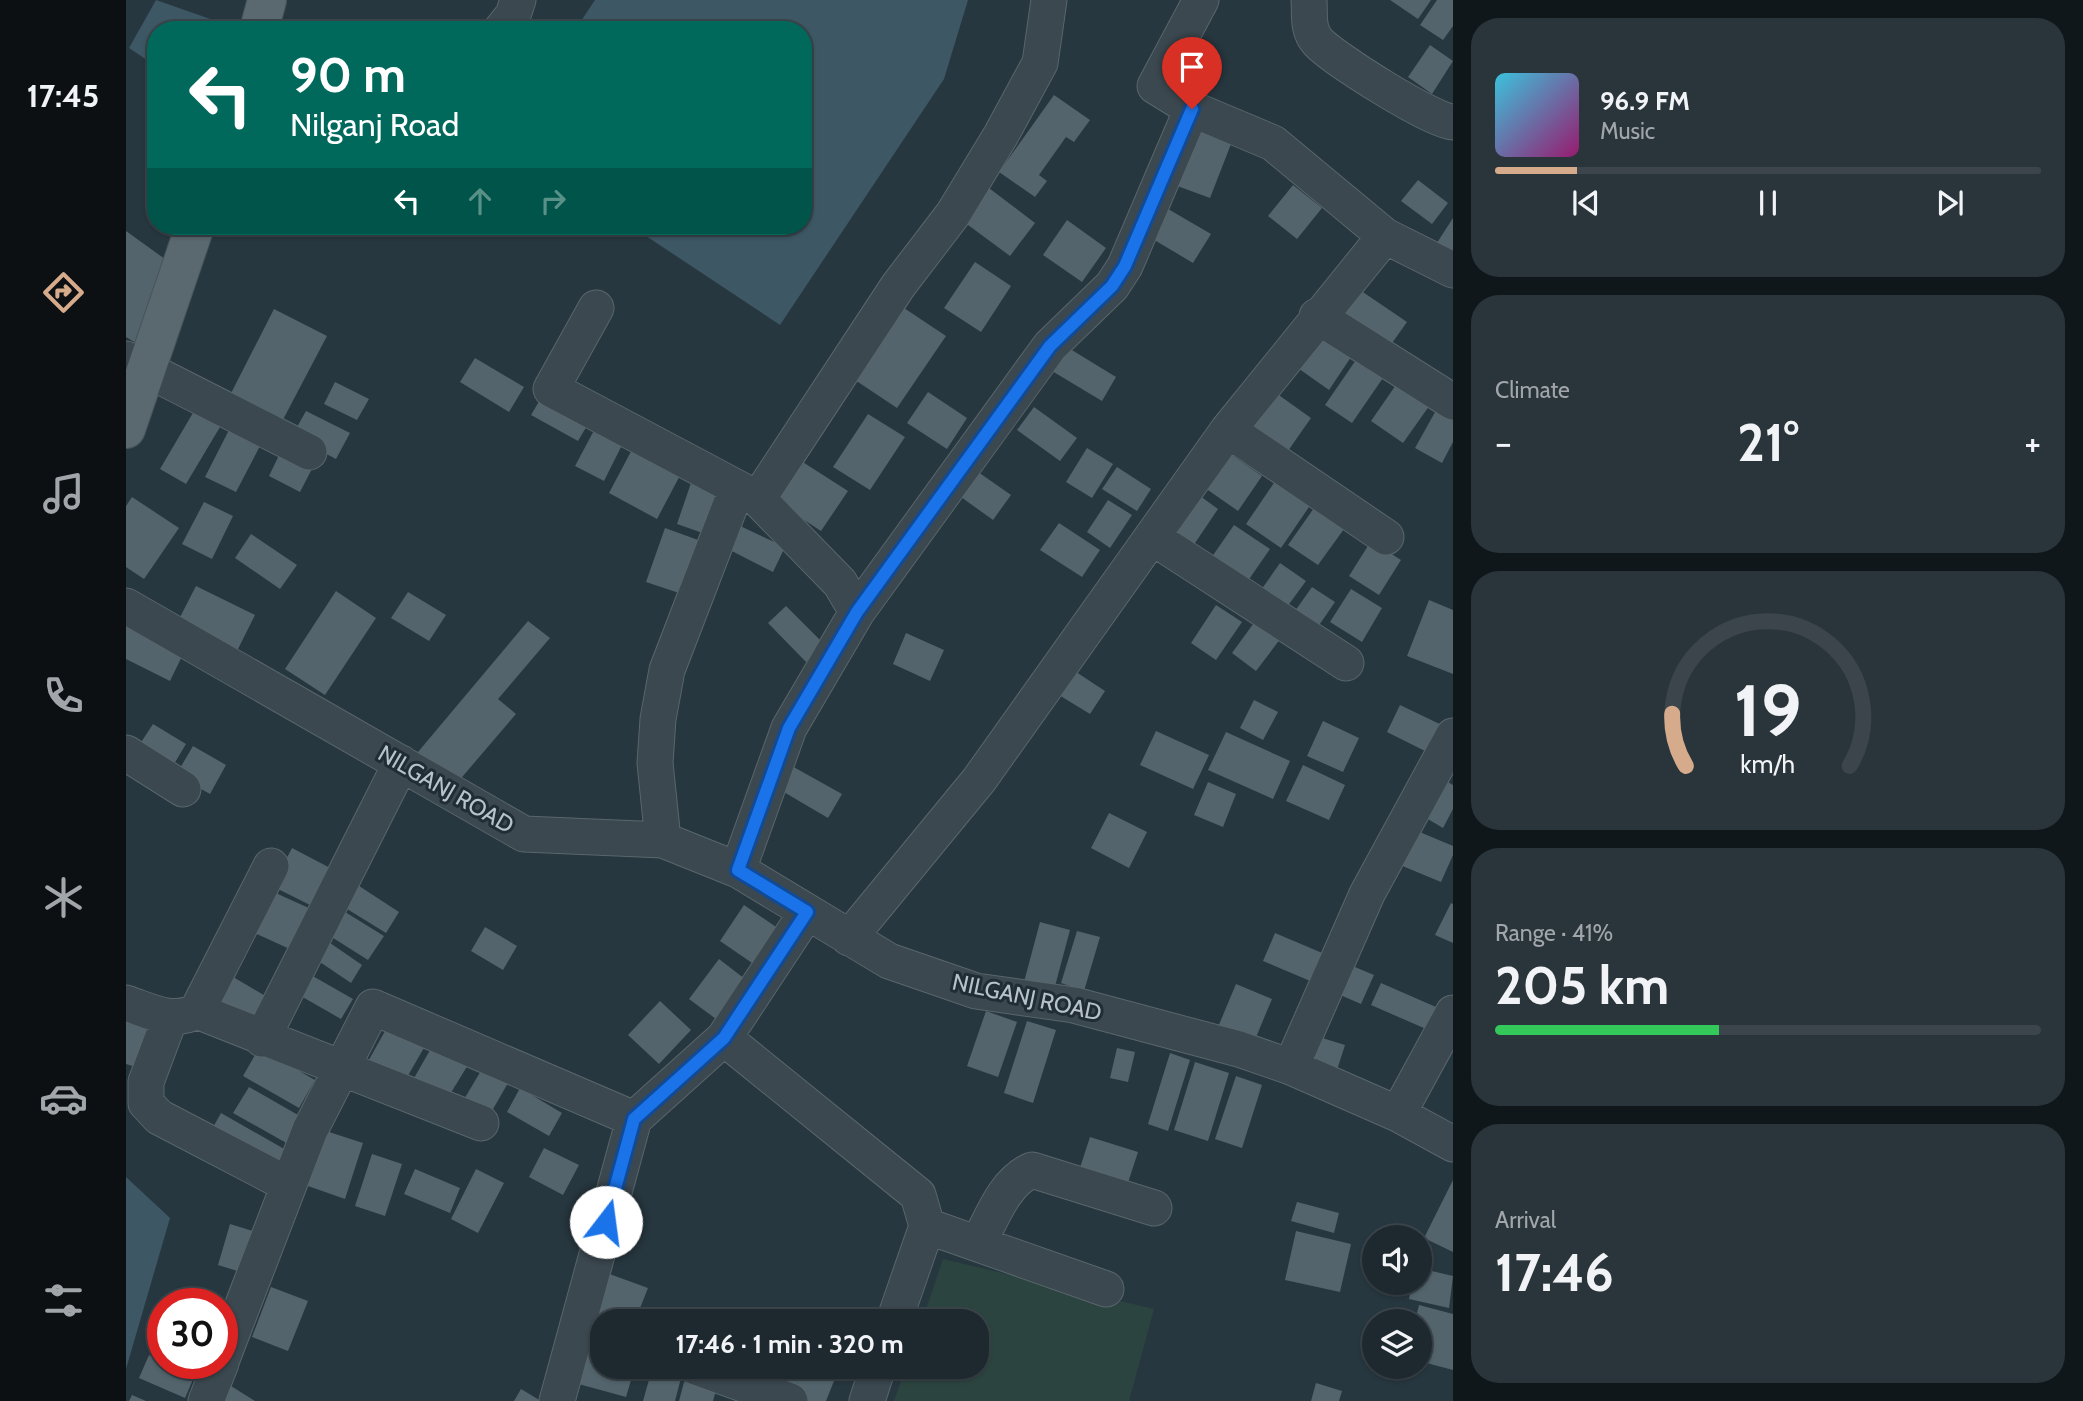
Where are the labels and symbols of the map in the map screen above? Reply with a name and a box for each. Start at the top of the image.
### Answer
pin [1162,37,1222,109]
street label: NILGANJ ROAD [373,739,519,839]
street label: NILGANJ ROAD [950,967,1104,1027]
position arrow [569,1185,643,1259]
speed limit sign: 30 [147,1288,238,1379]

